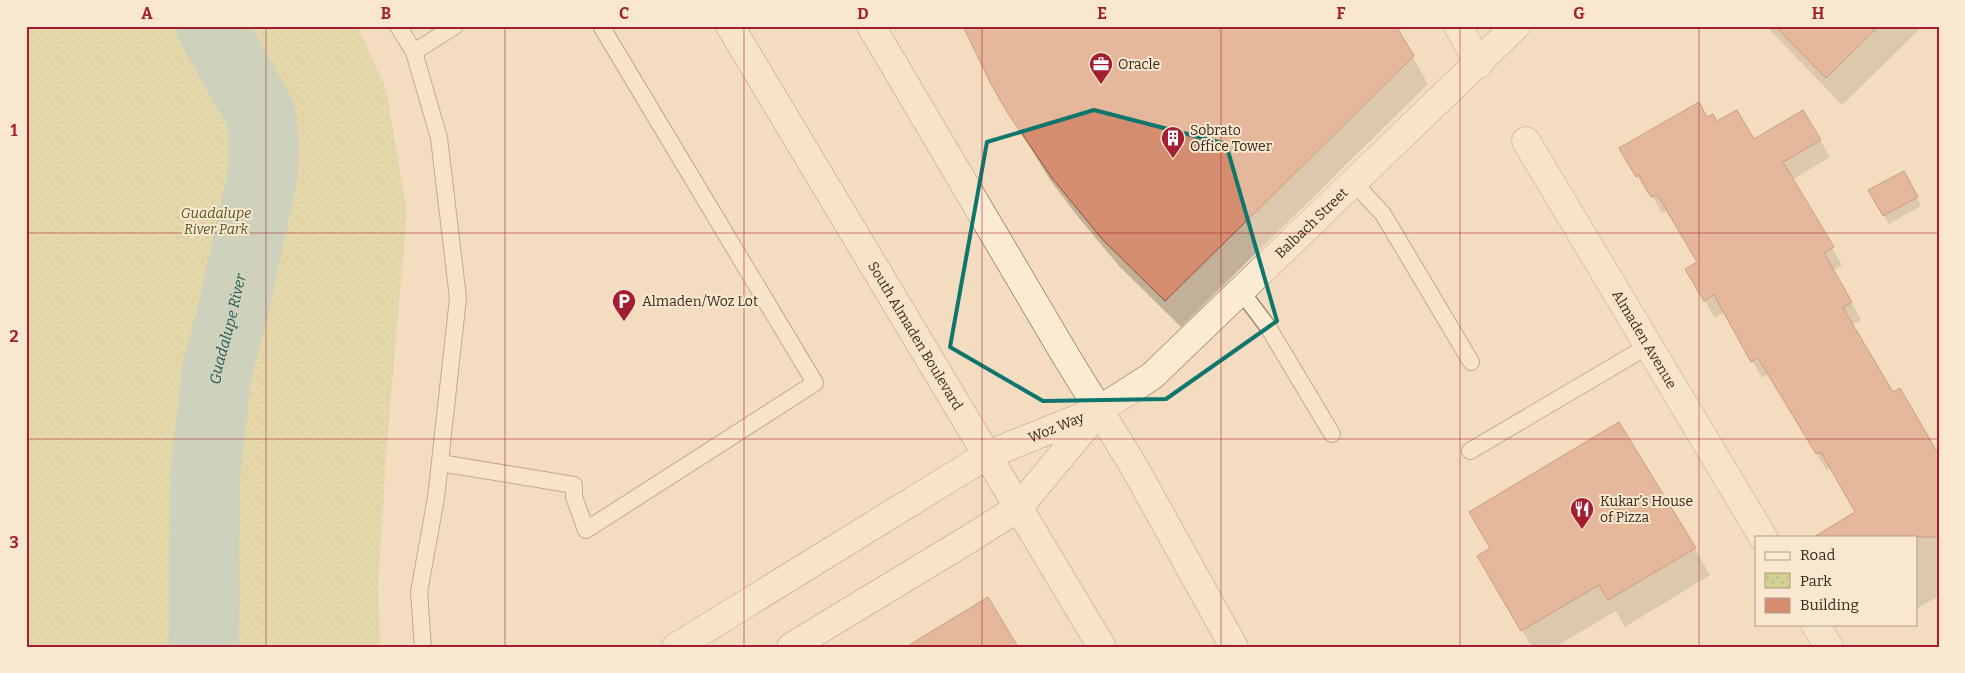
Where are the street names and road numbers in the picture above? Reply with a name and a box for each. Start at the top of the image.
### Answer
street label: Balbach Street [1272,184,1352,262]
street label: South Almaden Boulevard [864,259,966,413]
street label: Almaden Avenue [1608,287,1680,392]
street label: Woz Way [1026,409,1087,447]

